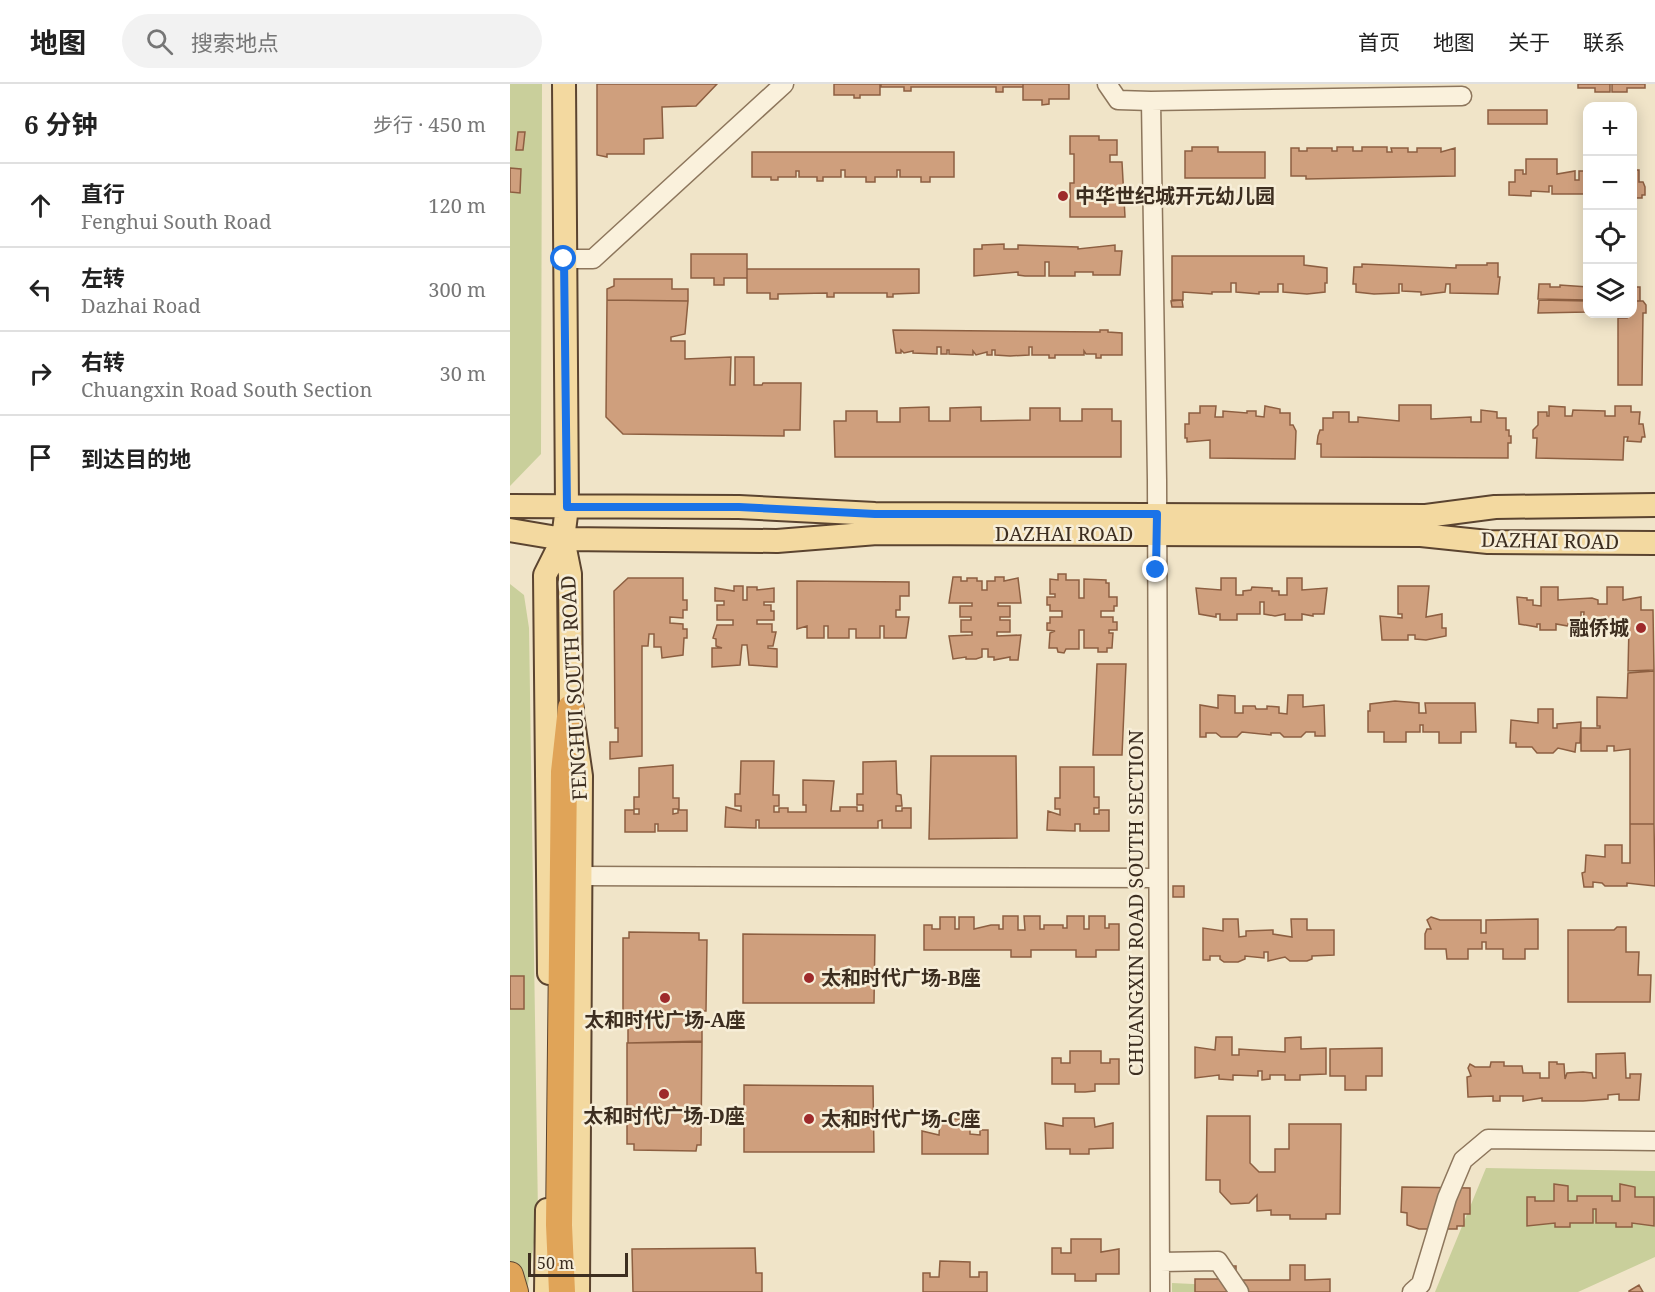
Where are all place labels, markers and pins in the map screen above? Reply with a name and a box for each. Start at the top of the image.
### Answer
place label: 中华世纪城开元幼儿园 [1075,182,1275,209]
marker: 中华世纪城开元幼儿园 [1056,189,1070,203]
place label: 融侨城 [1569,614,1629,641]
marker: 融侨城 [1634,621,1648,635]
place label: 太和时代广场-B座 [821,964,981,991]
marker: 太和时代广场-B座 [802,971,816,985]
marker: 太和时代广场-A座 [658,991,672,1005]
place label: 太和时代广场-A座 [584,1006,746,1033]
marker: 太和时代广场-D座 [657,1087,671,1101]
place label: 太和时代广场-D座 [583,1102,745,1129]
place label: 太和时代广场-C座 [821,1105,981,1132]
marker: 太和时代广场-C座 [802,1112,816,1126]

